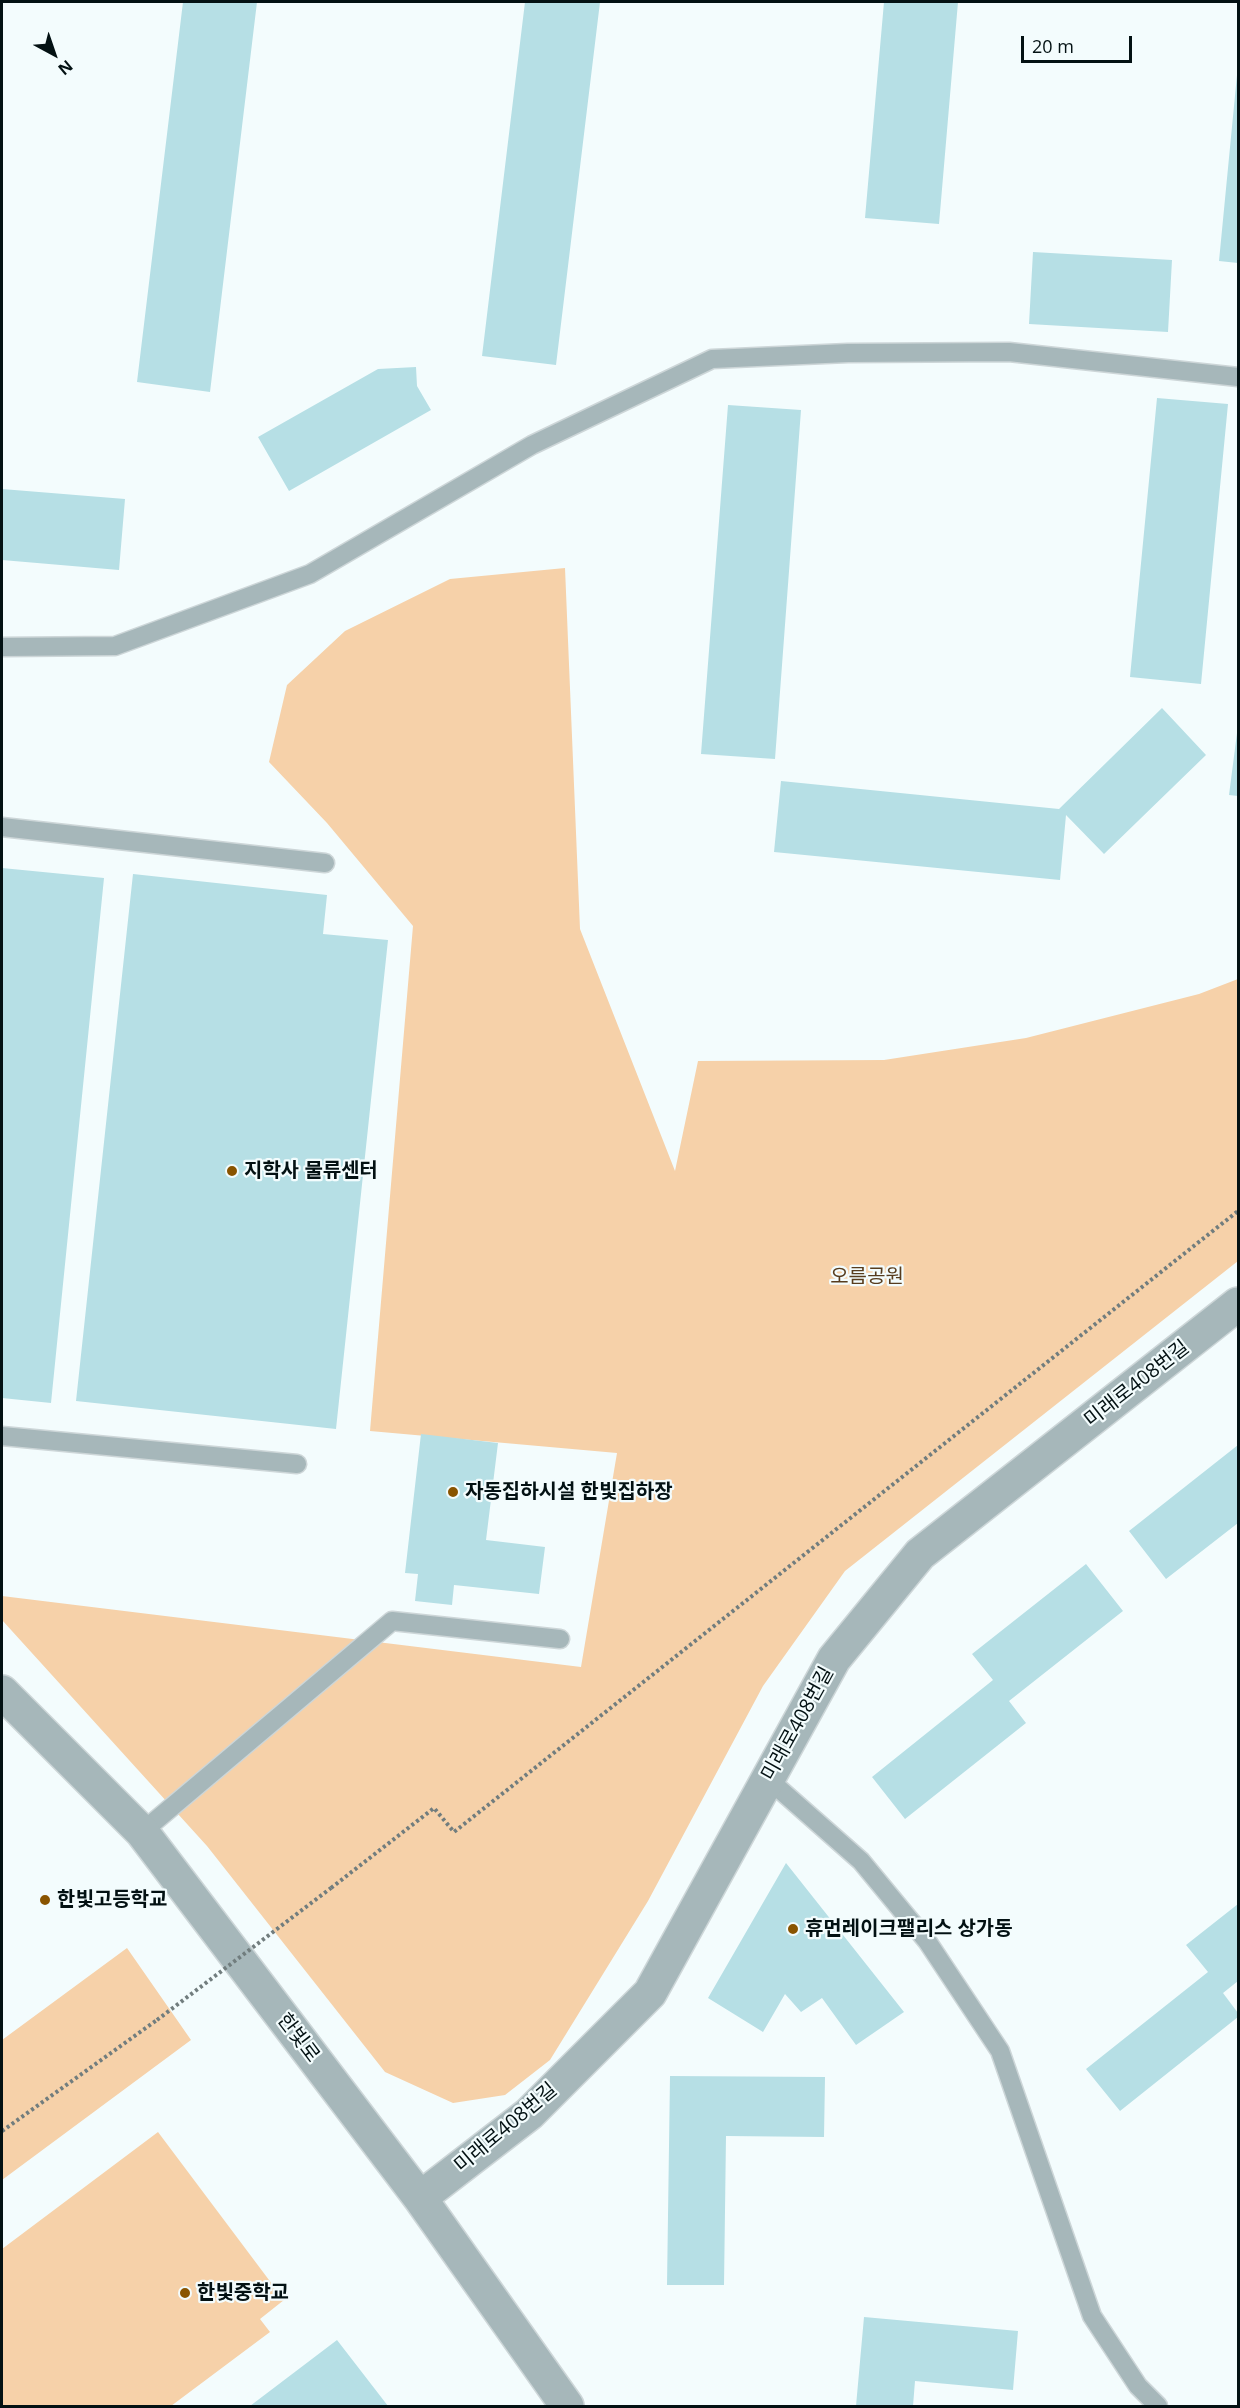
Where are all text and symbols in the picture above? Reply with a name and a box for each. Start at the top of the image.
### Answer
north arrow [24,24,84,84]
scale bar [1024,24,1135,62]
text: 20 m [1032,34,1074,58]
text: N [54,55,78,80]
place label: 지학사 물류센터 [244,1159,378,1183]
marker: 지학사 물류센터 [225,1164,239,1178]
park label: 오름공원 [830,1265,904,1289]
street label: 미래로408번길 [1080,1336,1194,1432]
place label: 자동집하시설 한빛집하장 [465,1480,673,1504]
marker: 자동집하시설 한빛집하장 [446,1485,460,1499]
street label: 미래로408번길 [757,1663,839,1785]
place label: 한빛고등학교 [57,1888,167,1912]
marker: 한빛고등학교 [38,1893,52,1907]
place label: 휴먼레이크팰리스 상가동 [805,1917,1013,1941]
marker: 휴먼레이크팰리스 상가동 [786,1922,800,1936]
street label: 한빛로 [272,2009,324,2067]
street label: 미래로408번길 [450,2078,562,2178]
place label: 한빛중학교 [197,2281,289,2305]
marker: 한빛중학교 [178,2286,192,2300]

